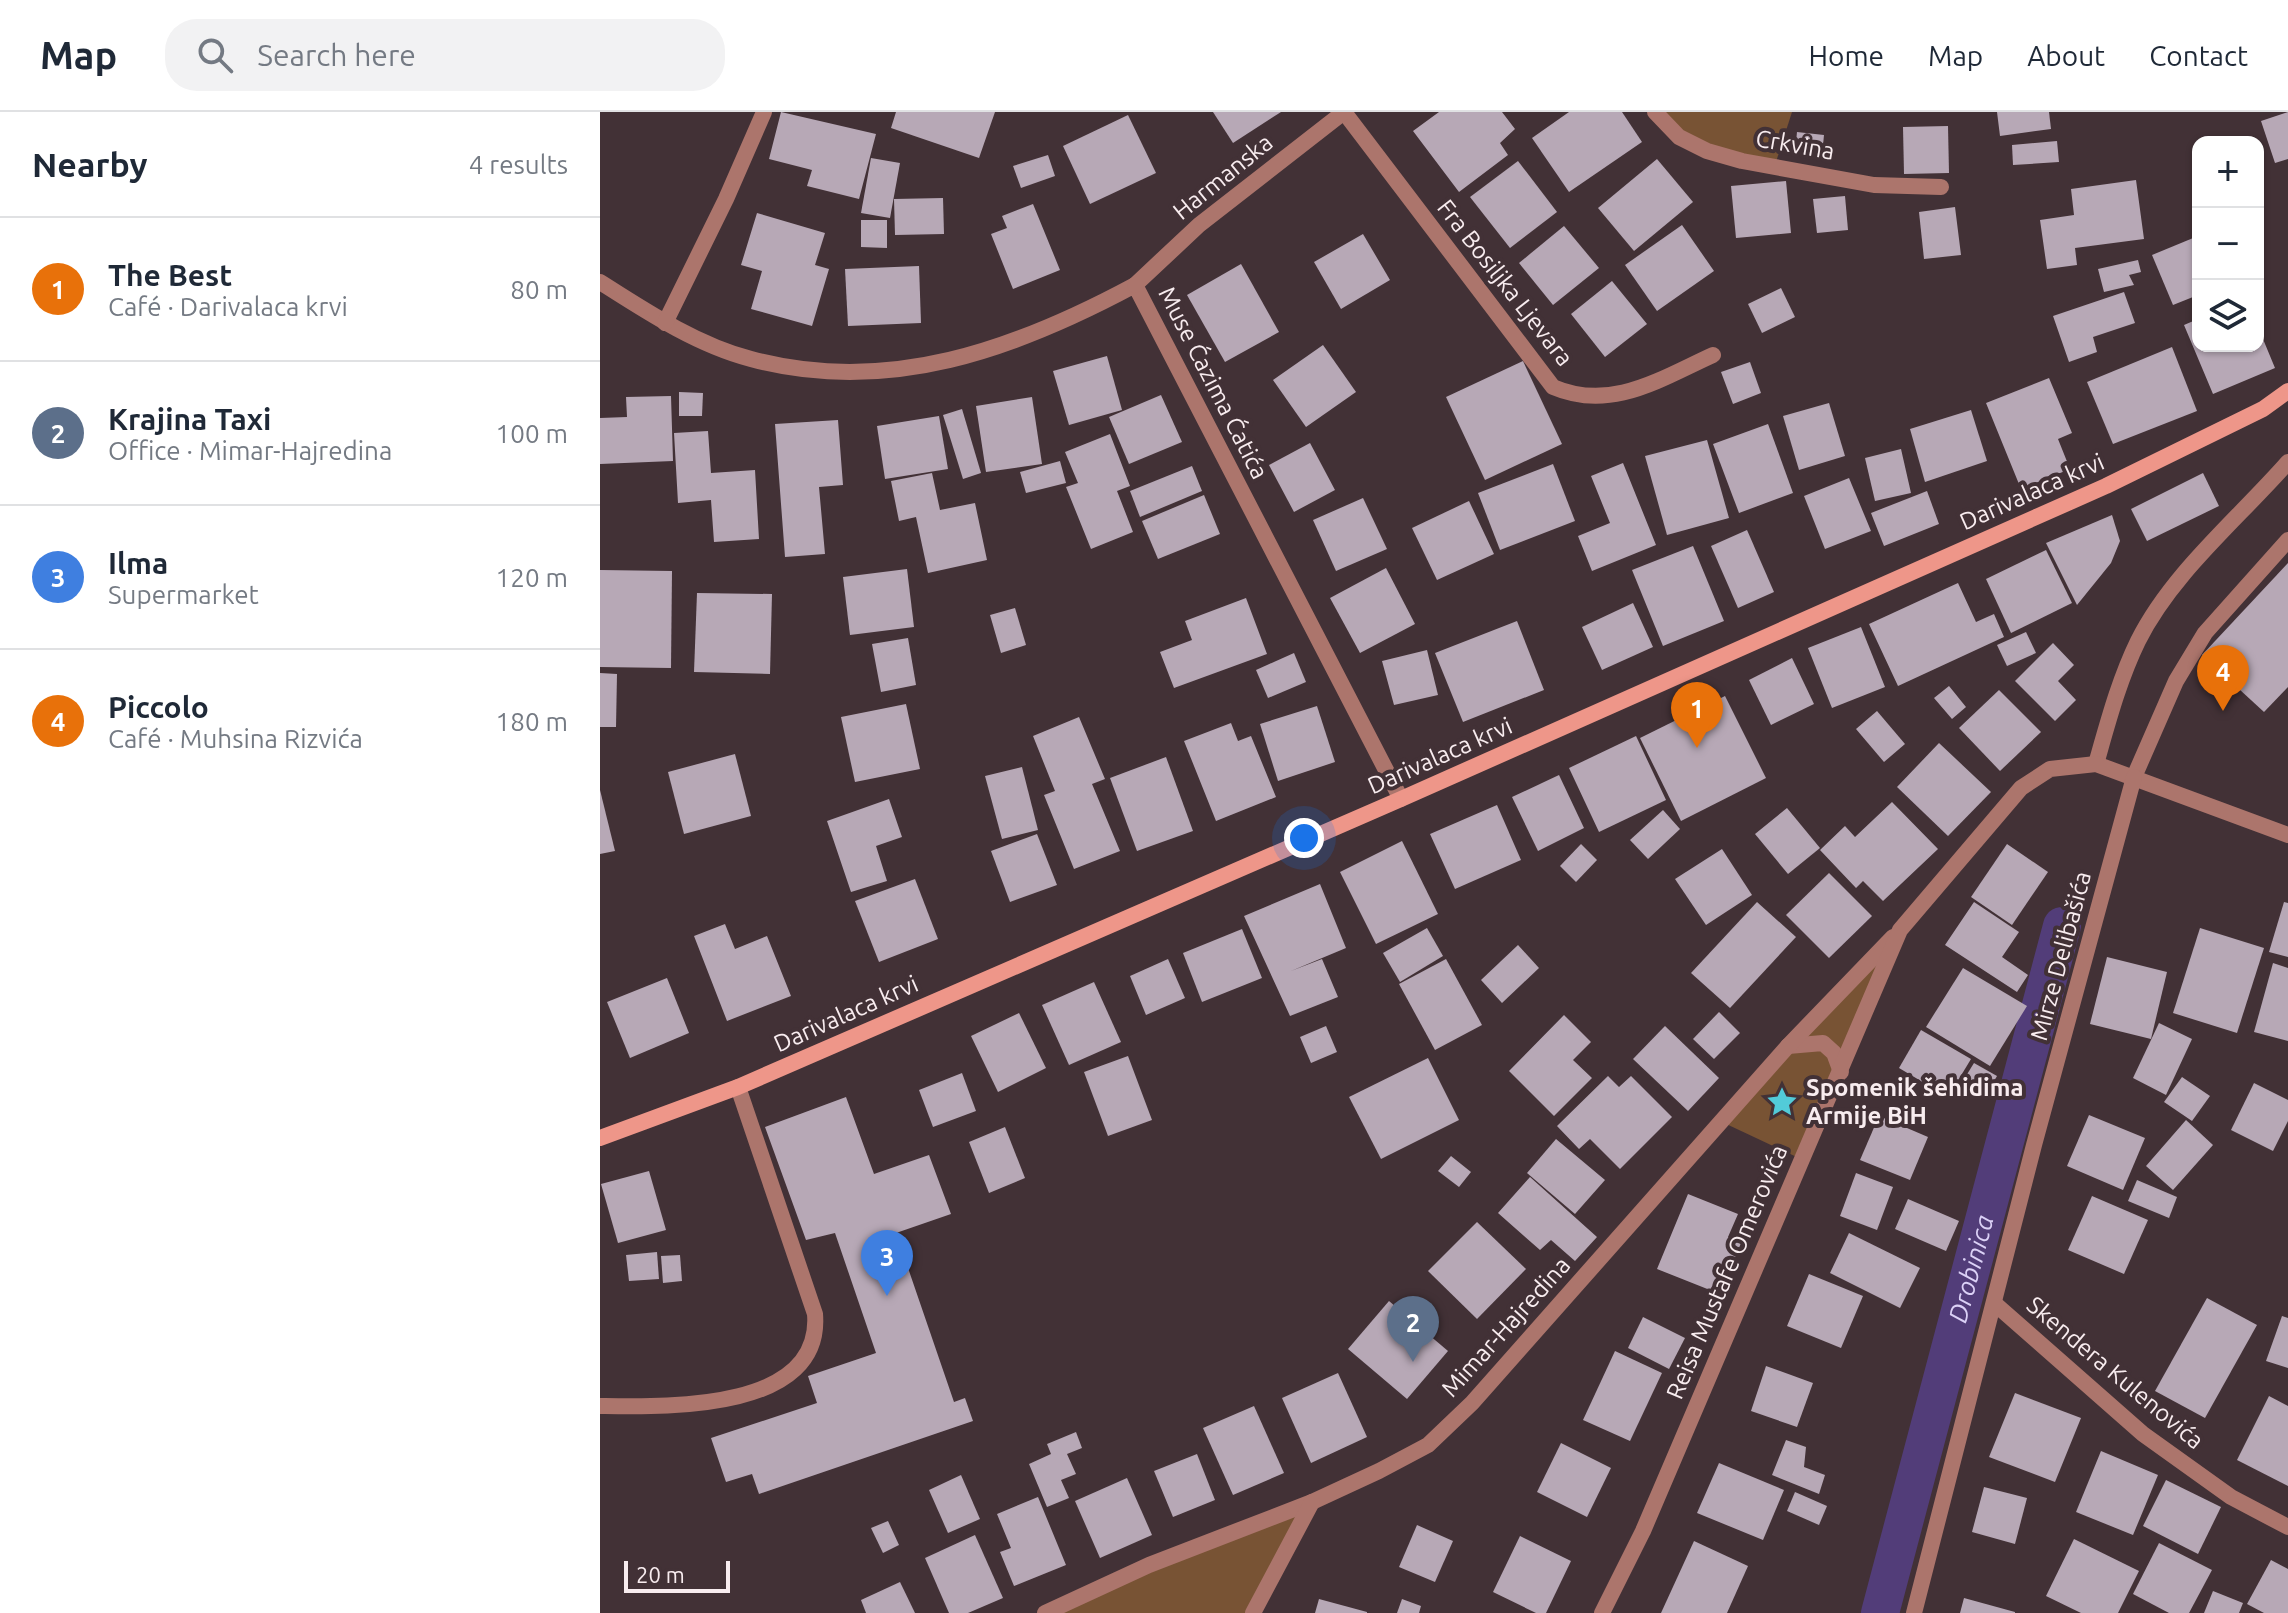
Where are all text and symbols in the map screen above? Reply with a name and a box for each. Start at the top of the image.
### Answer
search box [165,19,725,91]
icon: search [193,33,237,77]
text: Map [40,34,117,76]
text: Search here [257,38,416,72]
text: Home [1809,40,1884,71]
text: Map [1928,40,1983,71]
text: About [2027,40,2105,71]
text: Contact [2149,40,2248,71]
street label: Crkvina [1754,124,1837,165]
street label: Harmanska [1168,128,1278,225]
map controls [2192,136,2264,352]
button: + [2192,136,2264,208]
text: Nearby [32,145,147,183]
text: 4 results [469,150,568,179]
street label: Fra Bosiljka Ljevara [1432,194,1579,371]
button: − [2192,208,2264,280]
text: The Best [108,258,232,292]
text: 1 [51,275,65,304]
text: 80 m [510,275,568,304]
button: layers [2192,280,2264,352]
street label: Muse Ćazima Ćatića [1153,282,1274,483]
text: Café · Darivalaca krvi [108,292,348,321]
text: Krajina Taxi [108,402,271,436]
text: 2 [51,419,65,448]
text: 100 m [496,419,568,448]
text: Office · Mimar-Hajredina [108,436,392,465]
street label: Darivalaca krvi [1955,448,2108,535]
text: Ilma [108,546,168,580]
text: 3 [51,563,65,592]
text: 120 m [496,563,568,592]
text: Supermarket [108,580,259,609]
pin: 4 [2197,645,2249,711]
pin: 1 [1671,682,1723,748]
text: Piccolo [108,690,209,724]
text: 4 [51,707,65,736]
text: 180 m [496,707,568,736]
street label: Darivalaca krvi [1363,712,1516,799]
text: Café · Muhsina Rizvića [108,724,363,753]
your location [1284,818,1324,858]
street label: Mirze Delibašića [2025,868,2096,1043]
street label: Darivalaca krvi [769,970,922,1057]
place label: Spomenik šehidima Armije BiH [1806,1074,2023,1129]
place icon: Spomenik šehidima Armije BiH [1765,1085,1799,1119]
street label: Reisa Mustafe Omerovića [1661,1141,1792,1403]
water label: Drobinica [1943,1212,1999,1326]
pin: 3 [861,1230,913,1296]
street label: Mimar-Hajredina [1436,1251,1575,1402]
street label: Skendera Kulenovića [2022,1291,2209,1454]
pin: 2 [1387,1296,1439,1362]
scale bar [624,1557,730,1593]
text: 20 m [636,1562,685,1587]

